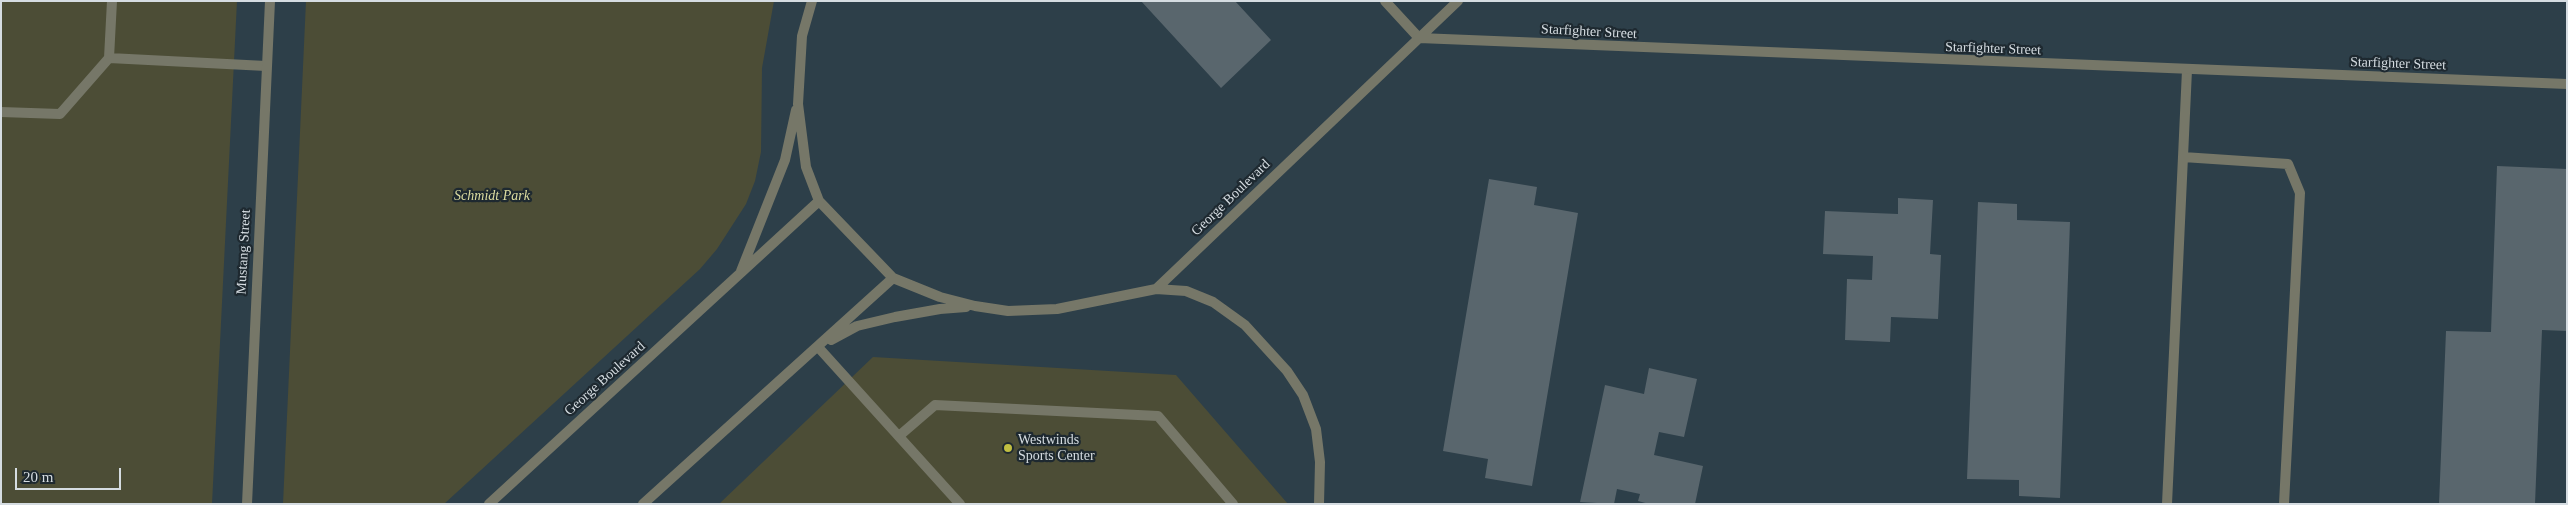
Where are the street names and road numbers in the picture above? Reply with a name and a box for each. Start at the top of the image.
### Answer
street label: Starfighter Street [1541,21,1637,43]
street label: Starfighter Street [1945,39,2041,59]
street label: Starfighter Street [2350,54,2446,74]
street label: George Boulevard [1188,156,1274,240]
street label: Mustang Street [233,209,255,295]
street label: George Boulevard [561,338,649,420]

